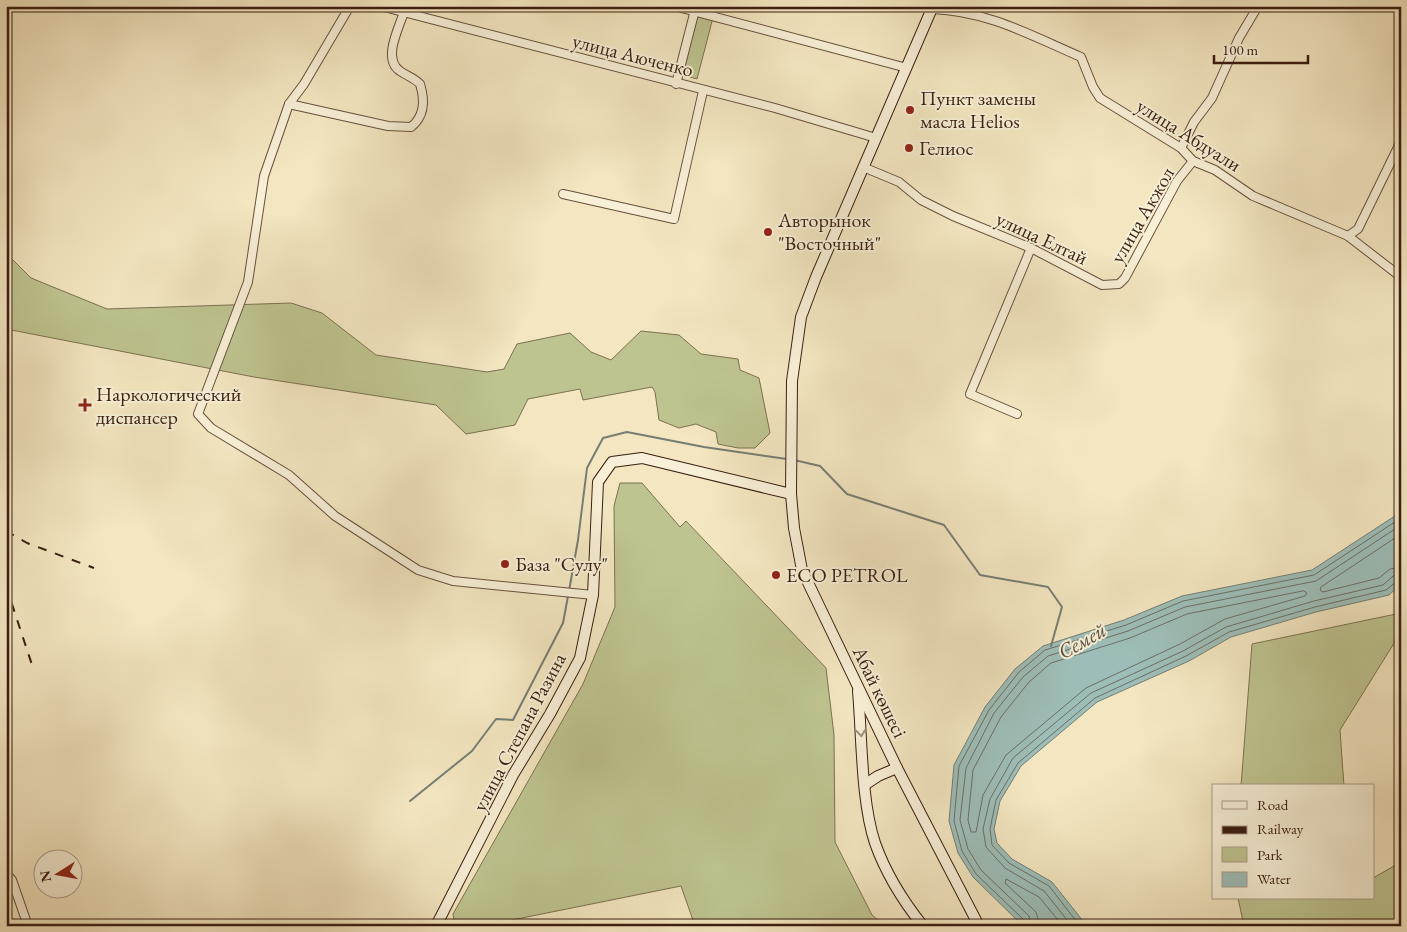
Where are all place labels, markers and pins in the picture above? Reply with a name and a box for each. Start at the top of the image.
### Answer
place label: Пункт замены масла Helios [920,85,1036,134]
marker: Пункт замены масла Helios [904,104,916,116]
place label: Гелиос [919,135,974,161]
marker: Гелиос [903,142,915,154]
place label: Авторынок "Восточный" [777,207,881,256]
marker: Авторынок "Восточный" [762,226,774,238]
place label: Наркологический диспансер [96,381,242,430]
marker: Наркологический диспансер [78,398,92,412]
place label: База "Сулу" [515,551,608,577]
marker: База "Сулу" [499,558,511,570]
place label: ECO PETROL [786,562,908,588]
marker: ECO PETROL [770,569,782,581]

